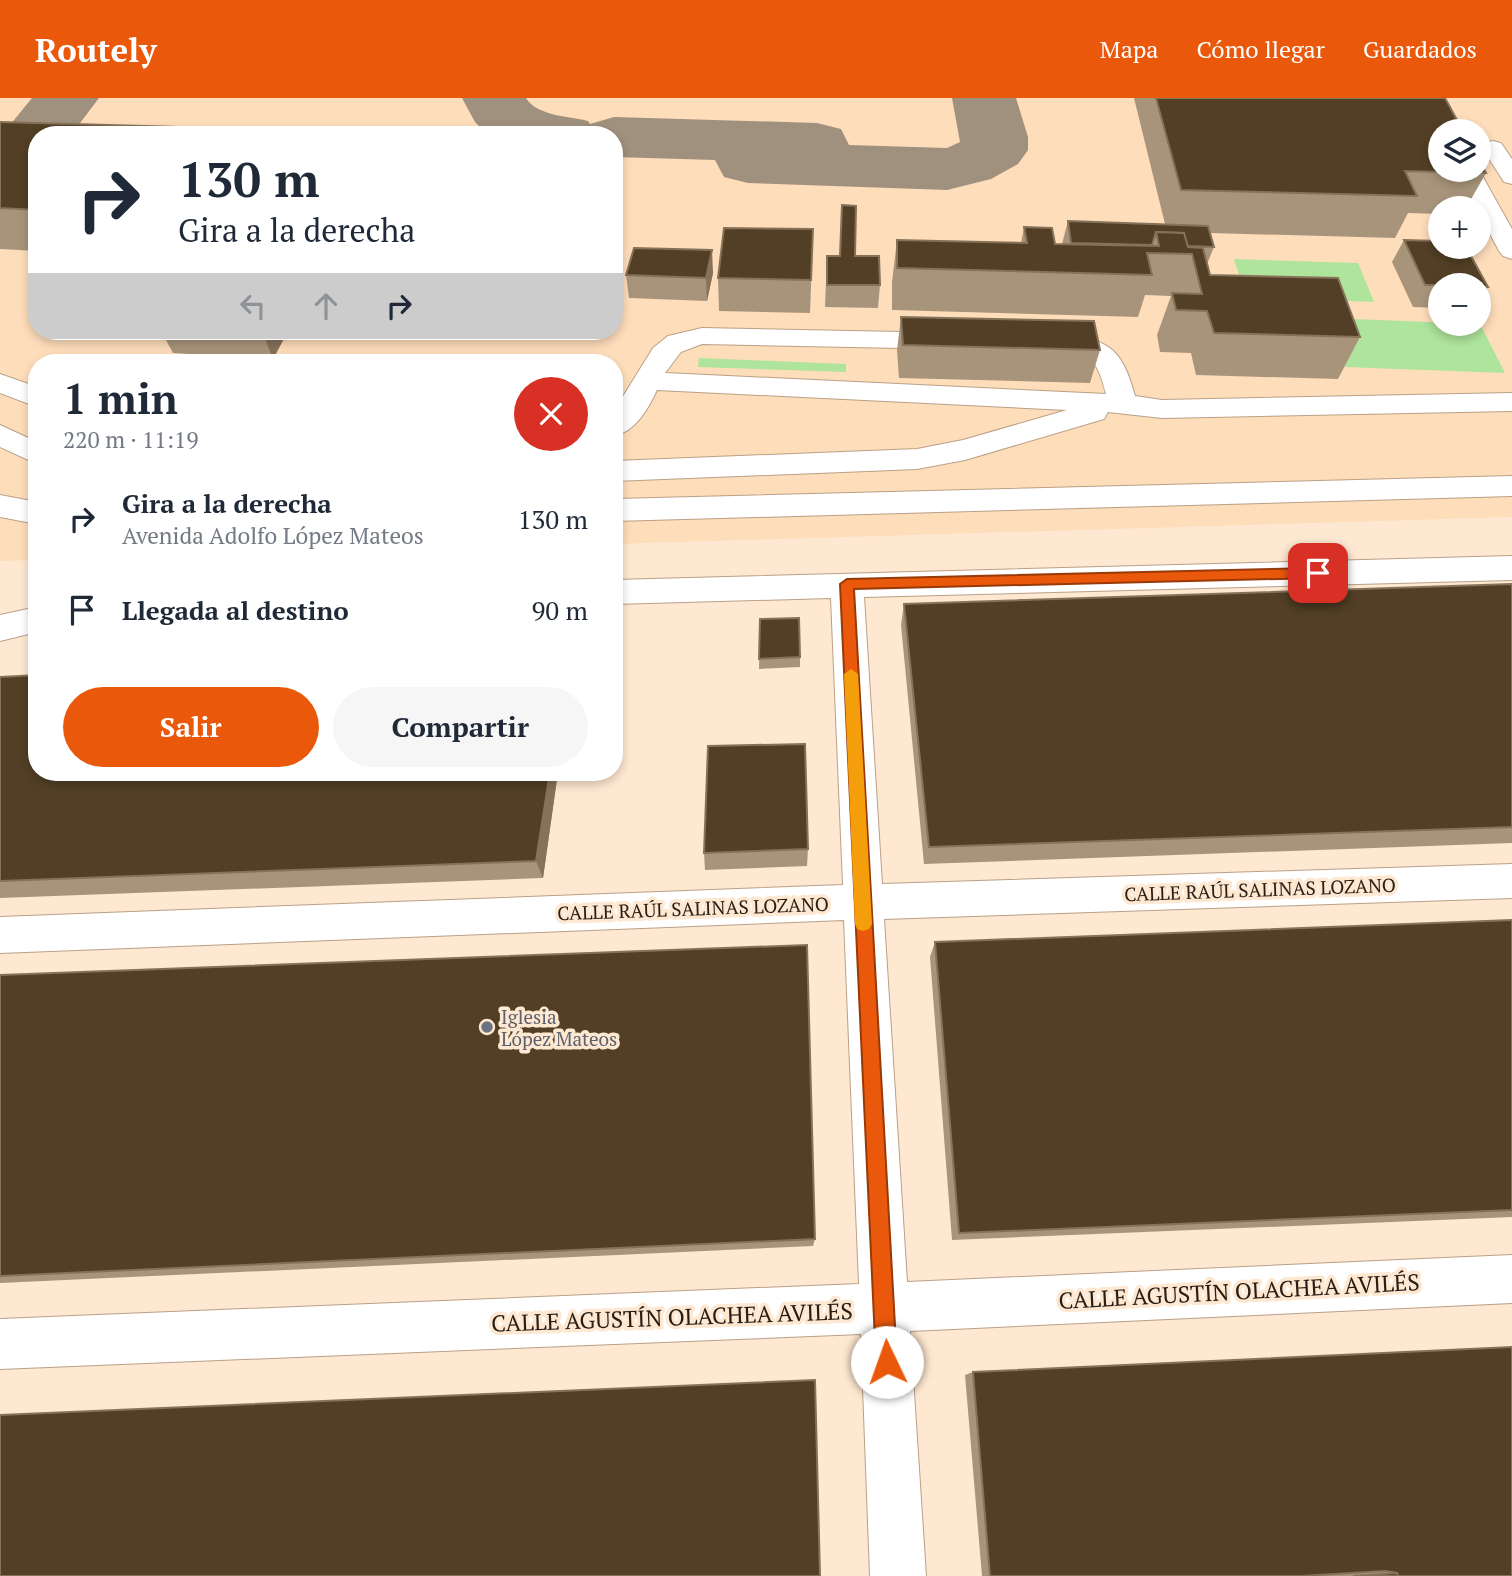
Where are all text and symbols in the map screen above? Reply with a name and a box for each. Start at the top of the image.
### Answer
text: Routely [35,28,157,71]
text: Mapa [1100,33,1158,65]
text: Cómo llegar [1196,33,1325,65]
text: Guardados [1363,33,1477,65]
map controls [1428,119,1491,336]
button: layers [1428,119,1491,182]
text: 130 m [178,146,320,211]
icon: right [63,154,154,245]
button: + [1428,196,1491,259]
text: Gira a la derecha [178,209,415,251]
button: − [1428,273,1491,336]
icon: left [234,287,272,325]
icon: ahead [307,287,345,325]
icon: right [380,287,418,325]
text: 1 min [63,370,178,426]
button: close [514,377,588,451]
text: 220 m · 11:19 [63,424,198,455]
text: Gira a la derecha [122,486,332,520]
icon: right [63,500,101,538]
text: 130 m [518,502,588,536]
text: Avenida Adolfo López Mateos [122,520,424,551]
pin [1288,543,1348,603]
icon: arrive [1299,554,1337,592]
icon: arrive [63,591,101,629]
text: Llegada al destino [122,593,349,627]
text: 90 m [532,593,588,627]
button: Salir [63,687,319,767]
button: Compartir [333,687,588,767]
street label: CALLE RAÚL SALINAS LOZANO [1124,872,1396,906]
street label: CALLE RAÚL SALINAS LOZANO [557,891,829,925]
place label: Iglesia López Mateos [501,1004,617,1051]
marker: Iglesia López Mateos [479,1019,495,1035]
street label: CALLE AGUSTÍN OLACHEA AVILÉS [1058,1266,1420,1316]
street label: CALLE AGUSTÍN OLACHEA AVILÉS [491,1295,853,1339]
position arrow [850,1325,924,1399]

